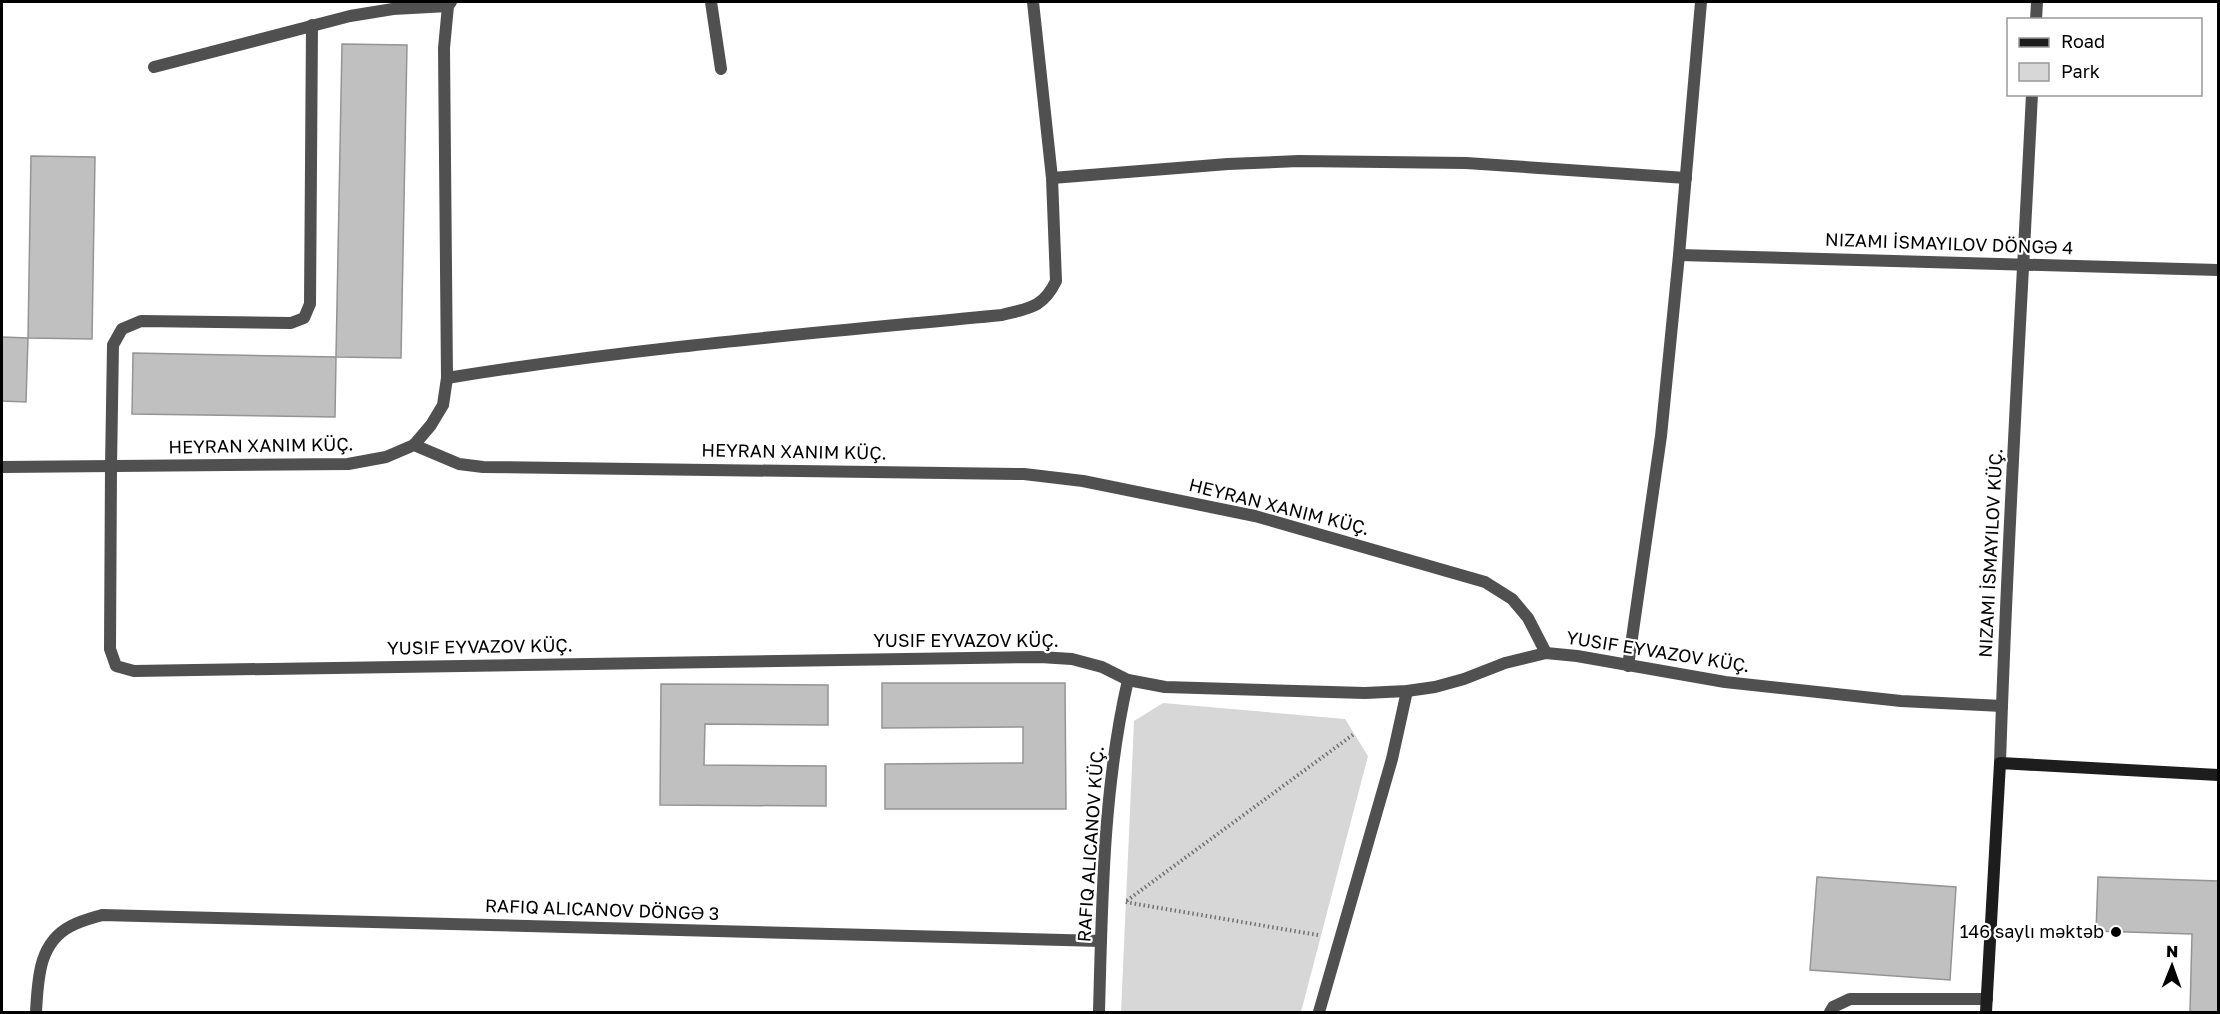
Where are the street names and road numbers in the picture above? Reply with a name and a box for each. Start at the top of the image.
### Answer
street label: NIZAMI İSMAYILOV DÖNGƏ 4 [1825,228,2074,258]
street label: HEYRAN XANIM KÜÇ. [168,432,354,458]
street label: HEYRAN XANIM KÜÇ. [701,438,887,464]
street label: NIZAMI İSMAYILOV KÜÇ. [1974,448,2006,658]
street label: HEYRAN XANIM KÜÇ. [1187,473,1372,539]
street label: YUSIF EYVAZOV KÜÇ. [1565,626,1752,676]
street label: YUSIF EYVAZOV KÜÇ. [873,629,1059,651]
street label: YUSIF EYVAZOV KÜÇ. [387,633,573,659]
street label: RAFIQ ALICANOV KÜÇ. [1072,745,1108,943]
street label: RAFIQ ALICANOV DÖNGƏ 3 [484,894,720,924]

